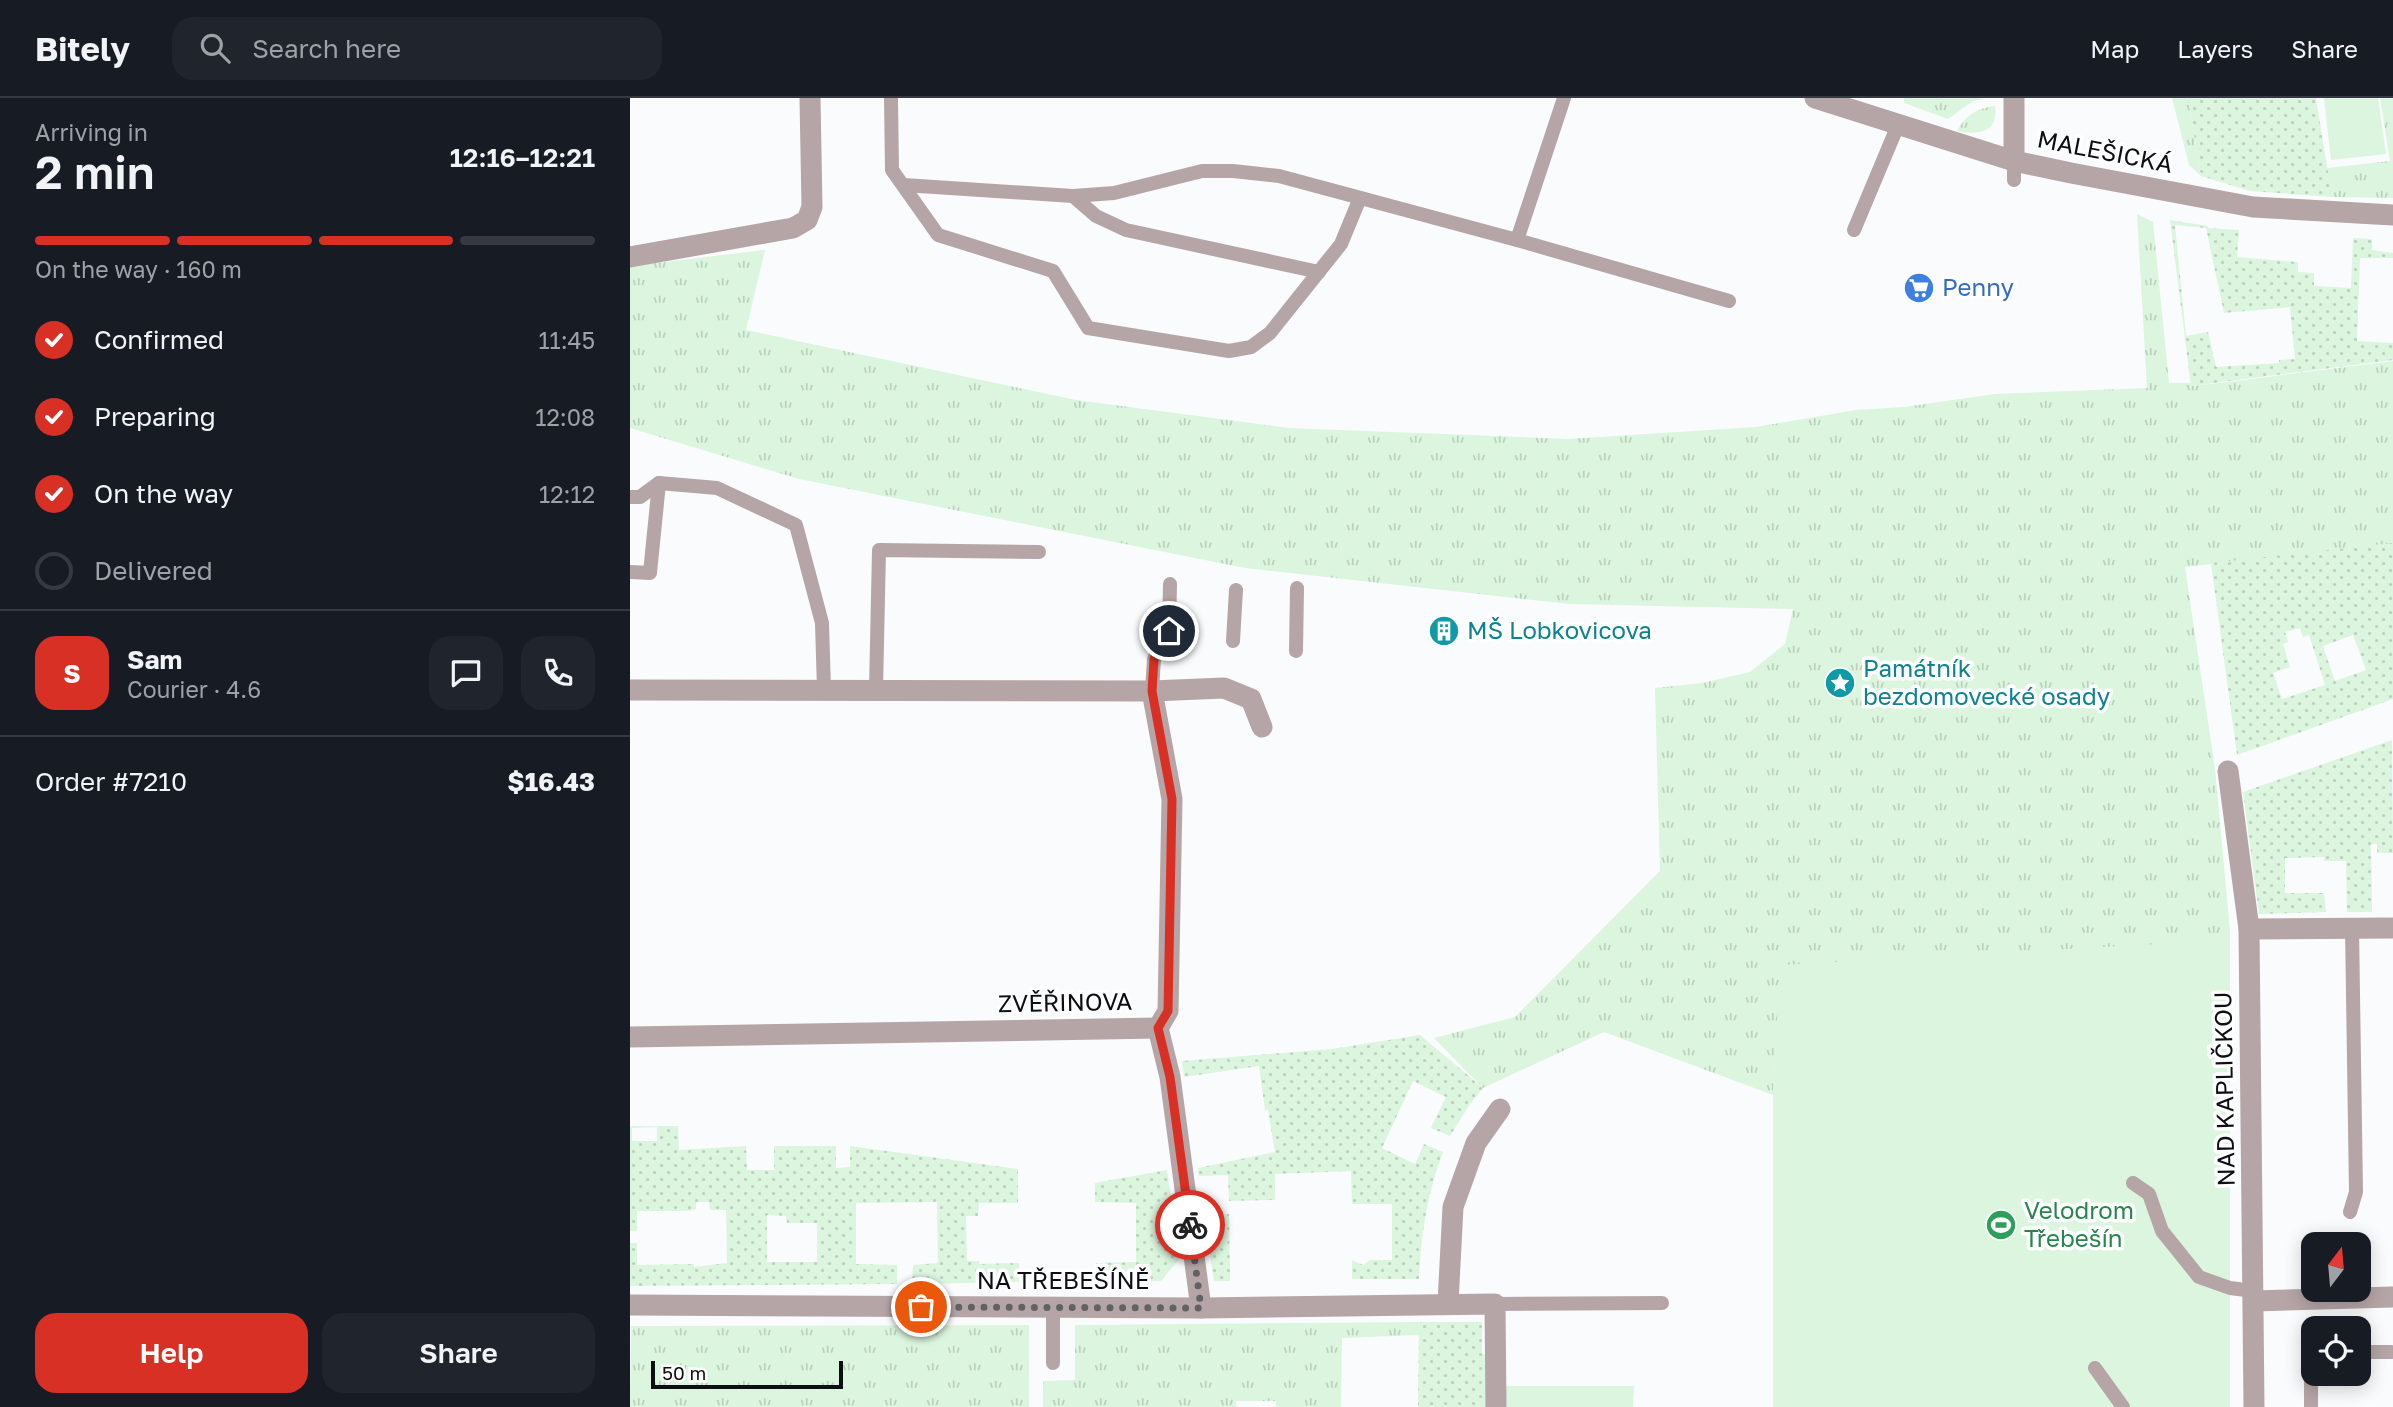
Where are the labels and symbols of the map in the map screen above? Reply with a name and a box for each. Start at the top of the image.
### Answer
street label: MALEŠICKÁ [2035,123,2175,178]
supermarket icon: Penny [1902,271,1936,305]
place label: Penny [1942,272,2014,301]
pin [1139,601,1199,661]
building icon: MŠ Lobkovicova [1427,614,1461,648]
place label: MŠ Lobkovicova [1467,615,1652,644]
place label: Památník bezdomovecké osady [1863,653,2110,710]
place icon: Památník bezdomovecké osady [1823,666,1857,700]
street label: ZVĚŘINOVA [997,986,1132,1017]
street label: NAD KAPLIČKOU [2207,991,2240,1187]
courier [1155,1190,1225,1260]
place label: Velodrom Třebešín [2024,1195,2134,1252]
sports icon: Velodrom Třebešín [1984,1208,2018,1242]
north arrow [2301,1232,2371,1302]
street label: NA TŘEBEŠÍNĚ [977,1265,1149,1294]
pin [891,1277,951,1337]
scale bar [651,1358,844,1390]

